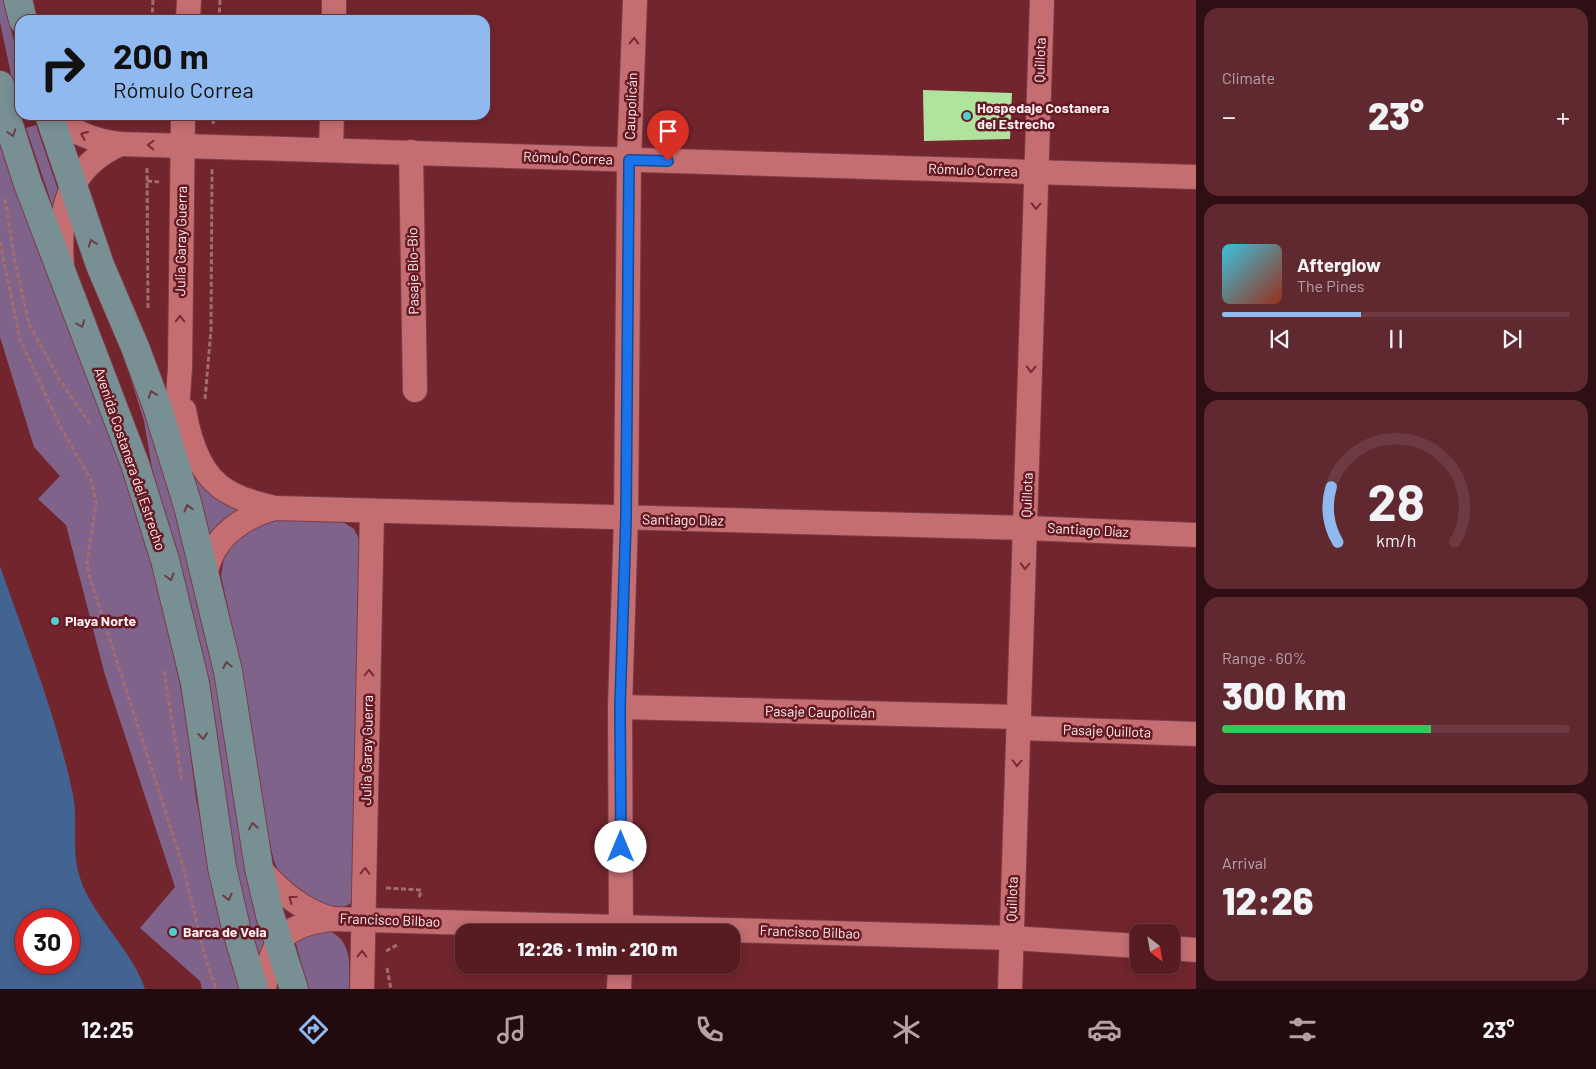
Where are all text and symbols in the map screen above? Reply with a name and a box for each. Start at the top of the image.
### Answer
text: 200 m [113,34,209,76]
icon: right [30,35,95,100]
one-way arrow [628,37,639,45]
street label: Quillota [1030,37,1049,83]
text: Climate [1222,68,1275,87]
street label: Caupolicán [621,72,640,140]
text: Rómulo Correa [113,76,254,102]
text: 23° [1368,92,1424,138]
place label: Hospedaje Costanera del Estrecho [977,99,1109,132]
text: − [1222,99,1236,133]
text: + [1556,99,1570,133]
pin [647,110,689,161]
marker: Hospedaje Costanera del Estrecho [961,110,973,122]
icon: arrive [654,117,682,145]
one-way arrow [6,128,16,136]
one-way arrow [80,131,89,141]
one-way arrow [147,140,155,150]
street label: Rómulo Correa [523,147,613,168]
street label: Rómulo Correa [928,159,1018,180]
street label: Julia Garay Guerra [171,186,190,296]
one-way arrow [1030,202,1041,210]
street label: Pasaje Bío-Bío [403,227,422,315]
one-way arrow [88,240,98,248]
text: Afterglow [1297,253,1381,276]
text: The Pines [1297,276,1365,295]
one-way arrow [175,315,186,323]
one-way arrow [75,319,85,328]
icon: previous [1266,325,1294,353]
icon: pause [1382,325,1410,353]
icon: next [1498,325,1526,353]
street label: Avenida Costanera del Estrecho [91,365,170,552]
one-way arrow [1025,365,1036,373]
one-way arrow [148,391,158,399]
text: 28 [1367,469,1425,531]
street label: Quillota [1017,472,1036,518]
one-way arrow [183,503,194,512]
street label: Santiago Díaz [642,510,724,529]
street label: Santiago Díaz [1047,519,1129,540]
text: km/h [1376,529,1416,551]
one-way arrow [1019,562,1030,570]
one-way arrow [164,573,175,582]
place label: Playa Norte [65,612,137,629]
marker: Playa Norte [49,615,61,627]
text: Range · 60% [1222,648,1306,667]
one-way arrow [222,661,232,670]
one-way arrow [364,669,374,677]
text: 300 km [1222,672,1346,718]
street label: Julia Garay Guerra [357,695,376,805]
street label: Pasaje Caupolicán [765,702,875,721]
street label: Pasaje Quillota [1063,720,1151,741]
one-way arrow [197,733,208,741]
one-way arrow [1012,760,1023,768]
position arrow [594,820,646,872]
one-way arrow [248,821,258,830]
text: Arrival [1222,853,1267,872]
one-way arrow [359,867,370,875]
street label: Quillota [1002,876,1021,922]
text: 12:26 [1222,877,1314,923]
one-way arrow [222,892,233,901]
one-way arrow [288,896,298,905]
speed limit sign: 30 [15,909,80,974]
street label: Francisco Bilbao [339,909,441,930]
street label: Francisco Bilbao [759,921,861,942]
place label: Barca de Vela [183,923,267,940]
north arrow [1130,924,1180,974]
map controls [1130,924,1180,974]
marker: Barca de Vela [167,926,179,938]
text: 12:26 · 1 min · 210 m [517,937,678,960]
one-way arrow [357,950,368,958]
icon: directions [296,1012,331,1047]
icon: music [494,1012,529,1047]
icon: phone [692,1012,727,1047]
icon: climate [889,1012,924,1047]
icon: car [1087,1012,1122,1047]
icon: filters [1285,1012,1320,1047]
text: 12:25 [81,1016,134,1042]
text: 23° [1482,1016,1515,1042]

